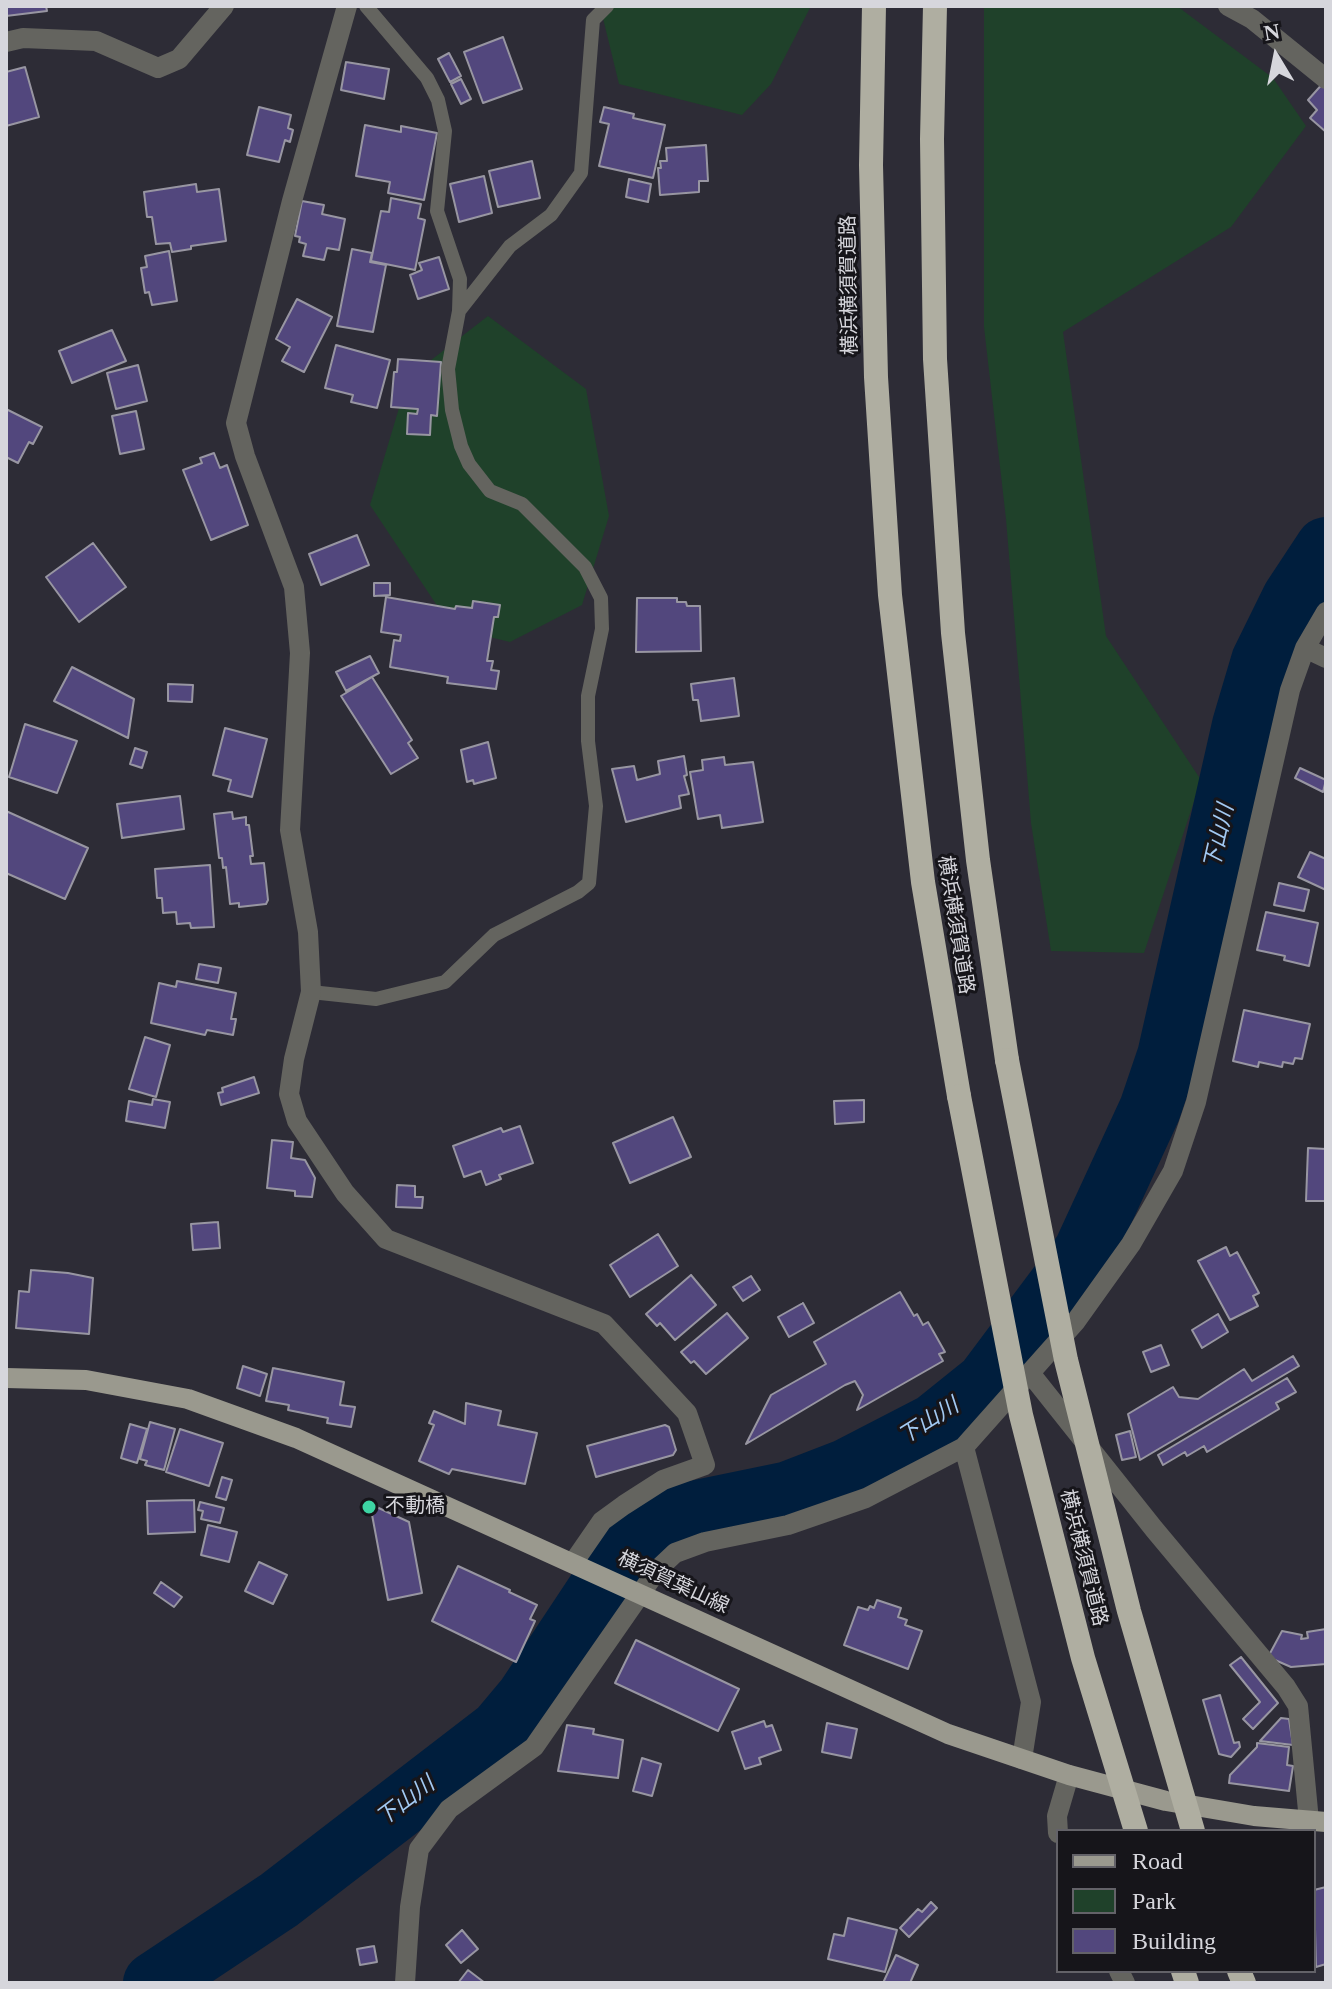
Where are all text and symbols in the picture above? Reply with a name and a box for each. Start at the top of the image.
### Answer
north arrow [1236,16,1316,96]
text: N [1262,18,1282,46]
street label: 横浜横須賀道路 [837,215,863,355]
water label: 下山川 [1200,802,1240,872]
street label: 横浜横須賀道路 [932,854,978,996]
water label: 下山川 [894,1393,964,1451]
street label: 横浜横須賀道路 [1054,1487,1112,1629]
place label: 不動橋 [385,1495,445,1519]
marker: 不動橋 [360,1498,378,1516]
street label: 横須賀葉山線 [614,1547,732,1619]
water label: 下山川 [372,1772,440,1832]
legend [1056,1829,1316,1973]
text: Road [1132,1848,1183,1874]
text: Park [1132,1888,1176,1914]
text: Building [1132,1928,1216,1954]

